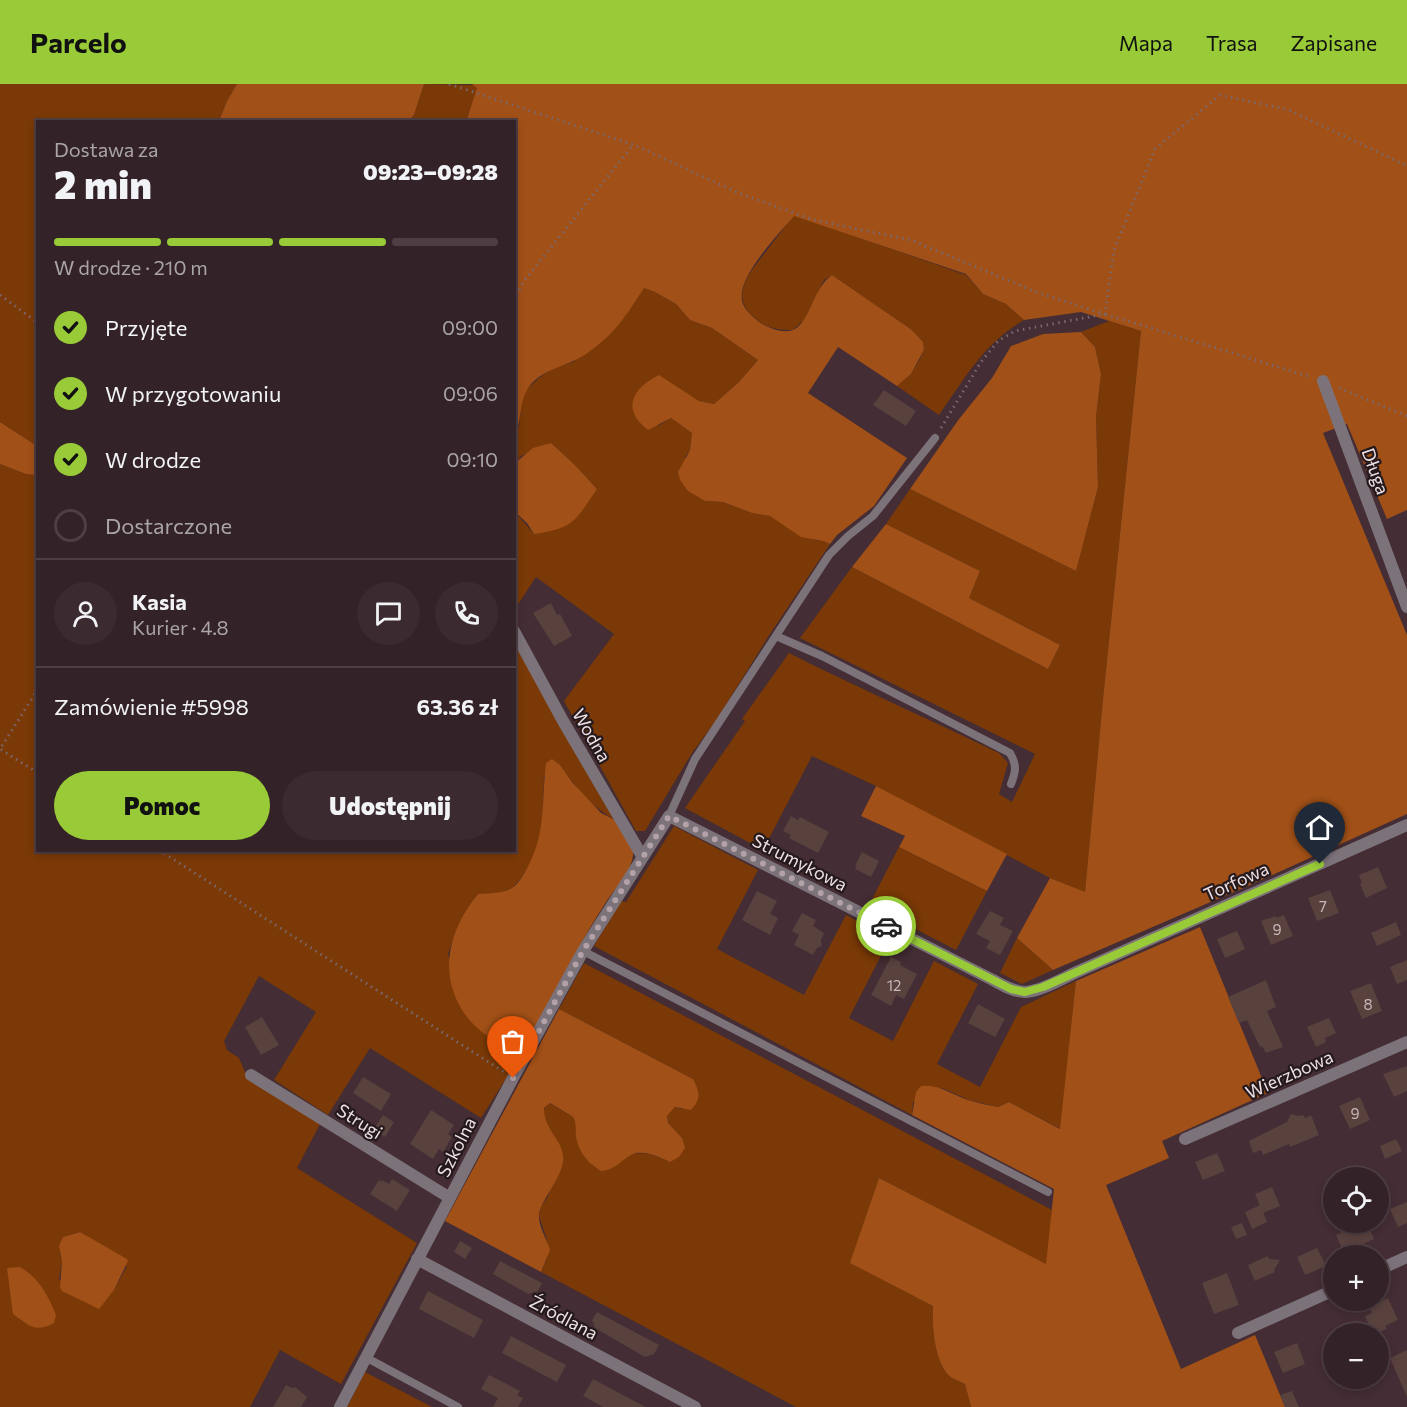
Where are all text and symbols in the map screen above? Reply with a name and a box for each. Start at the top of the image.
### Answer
text: Parcelo [30,25,127,59]
text: Mapa [1119,30,1173,55]
text: Trasa [1206,30,1257,55]
text: Zapisane [1290,30,1377,55]
text: Dostawa za [54,137,158,161]
text: 09:23–09:28 [363,158,498,185]
text: 2 min [54,159,152,207]
text: W drodze · 210 m [54,255,208,279]
icon: check [54,311,87,344]
text: Przyjęte [105,314,187,341]
text: 09:00 [442,315,498,339]
icon: check [54,377,87,410]
text: W przygotowaniu [105,380,281,407]
text: 09:06 [443,381,498,405]
icon: check [54,443,87,476]
street label: Długa [1357,445,1395,497]
text: W drodze [105,446,201,473]
text: 09:10 [446,447,498,471]
text: Dostarczone [105,512,232,539]
button: person [54,582,117,645]
button: chat [357,582,420,645]
button: phone [435,582,498,645]
text: Kasia [132,588,187,615]
text: Kurier · 4.8 [132,615,229,639]
text: Zamówienie #5998 [54,693,249,720]
text: 63.36 zł [417,693,498,720]
street label: Wodna [568,704,616,766]
button: Pomoc [54,771,270,840]
button: Udostępnij [282,771,498,840]
pin [1294,802,1345,864]
icon: home [1303,811,1336,844]
street label: Strumykowa [749,829,851,895]
street label: Torfowa [1200,857,1272,905]
courier [856,896,916,956]
house number: 7 [1319,897,1327,915]
icon: car [870,910,903,943]
house number: 9 [1272,920,1282,938]
house number: 12 [887,976,901,994]
house number: 8 [1363,995,1373,1013]
pin [487,1016,538,1078]
icon: bag [496,1025,529,1058]
street label: Wierzbowa [1242,1045,1336,1103]
street label: Strugi [333,1099,387,1143]
house number: 9 [1350,1104,1360,1122]
street label: Szkolna [432,1114,480,1180]
map controls [1323,1167,1389,1389]
button: locate [1323,1167,1389,1233]
button: + [1323,1245,1389,1311]
street label: Źródlana [526,1290,602,1344]
button: − [1323,1323,1389,1389]

